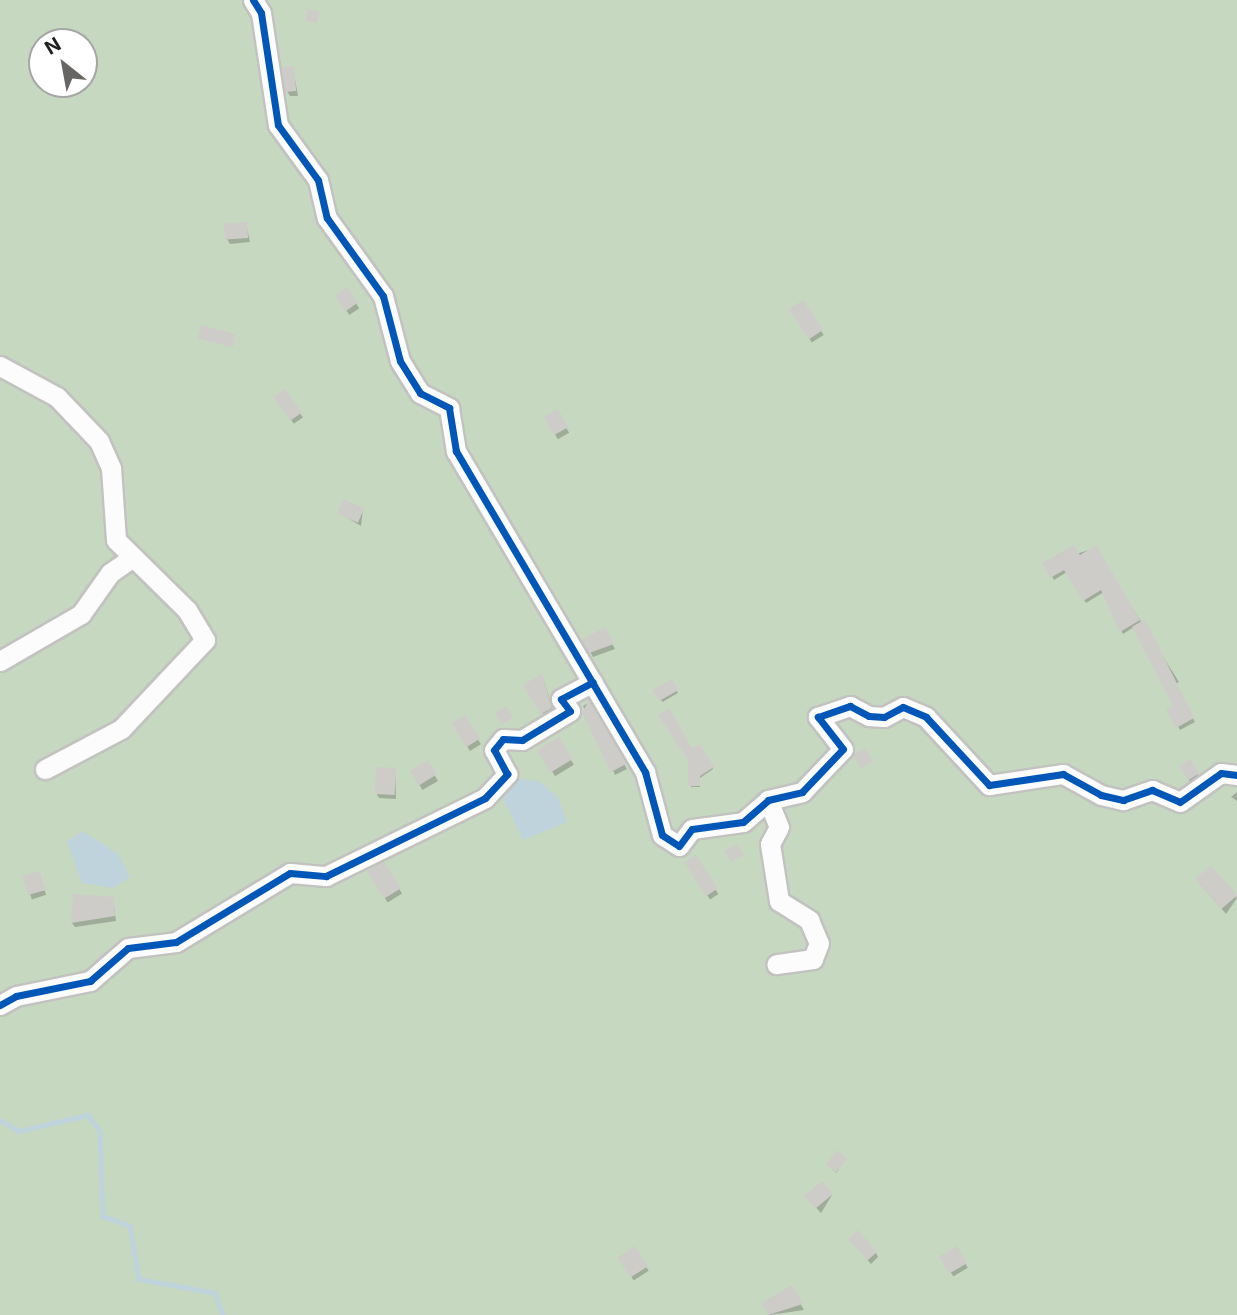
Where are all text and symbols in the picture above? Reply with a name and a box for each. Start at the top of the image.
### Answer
north arrow [28,28,98,98]
text: N [41,33,65,60]

